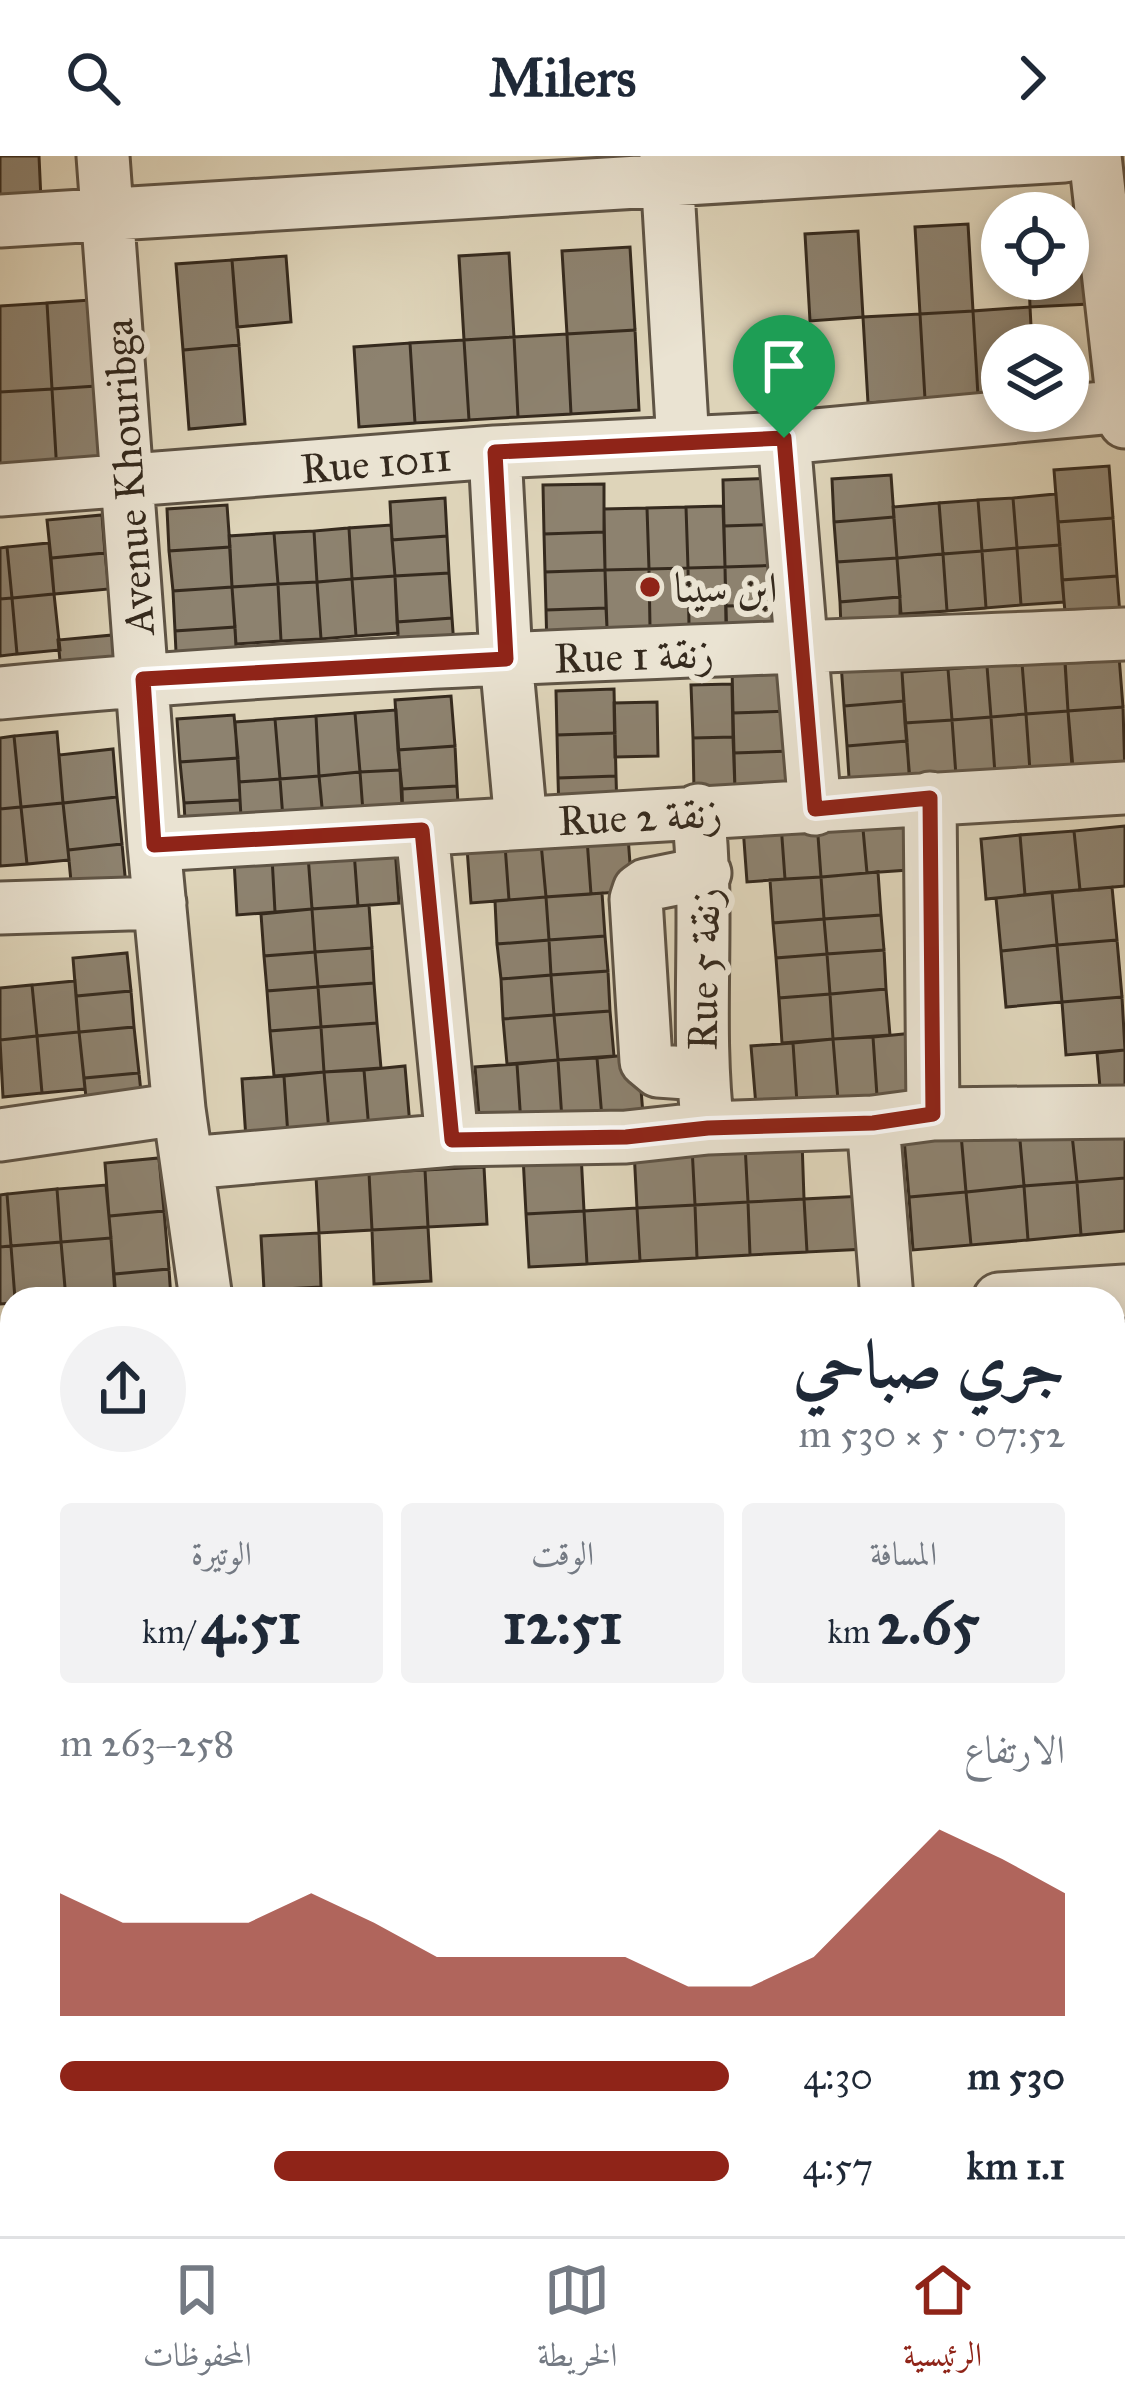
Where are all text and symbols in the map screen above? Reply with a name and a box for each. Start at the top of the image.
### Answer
icon: search [60,45,126,111]
text: Milers [489,45,636,111]
icon: forward [999,45,1065,111]
map controls [981,192,1089,432]
button: locate [981,192,1089,300]
pin [733,315,835,438]
street label: Avenue Khouribga [92,317,166,639]
button: layers [981,324,1089,432]
icon: arrive [751,333,817,399]
street label: Rue 1011 [298,430,454,496]
place label: ابن سينا [674,562,778,614]
marker: ابن سينا [637,574,663,600]
street label: Rue 1 زنقة [553,627,715,685]
street label: Rue 2 زنقة [557,787,724,847]
street label: Rue 5 زنقة [677,887,731,1051]
text: جري صباحي [793,1324,1065,1405]
button: share [60,1326,186,1452]
text: 07:52 · 5 × 530 m [799,1410,1065,1458]
text: الوتيرة [191,1534,252,1574]
text: الوقت [531,1534,594,1574]
text: المسافة [870,1534,937,1574]
text: 4:51 [201,1586,301,1659]
text: 12:51 [503,1586,623,1659]
text: 2.65 [878,1586,980,1659]
text: /km [142,1612,201,1652]
text: km [827,1612,878,1652]
text: 258–263 m [60,1719,234,1767]
text: الارتفاع [964,1726,1065,1774]
text: 4:30 [803,2052,873,2100]
text: 530 m [967,2052,1065,2100]
text: 4:57 [803,2142,873,2190]
text: 1.1 km [967,2142,1065,2190]
tab: المحفوظات [143,2257,252,2387]
tab: الخريطة [537,2257,617,2387]
tab: الرئيسية [903,2257,982,2387]

